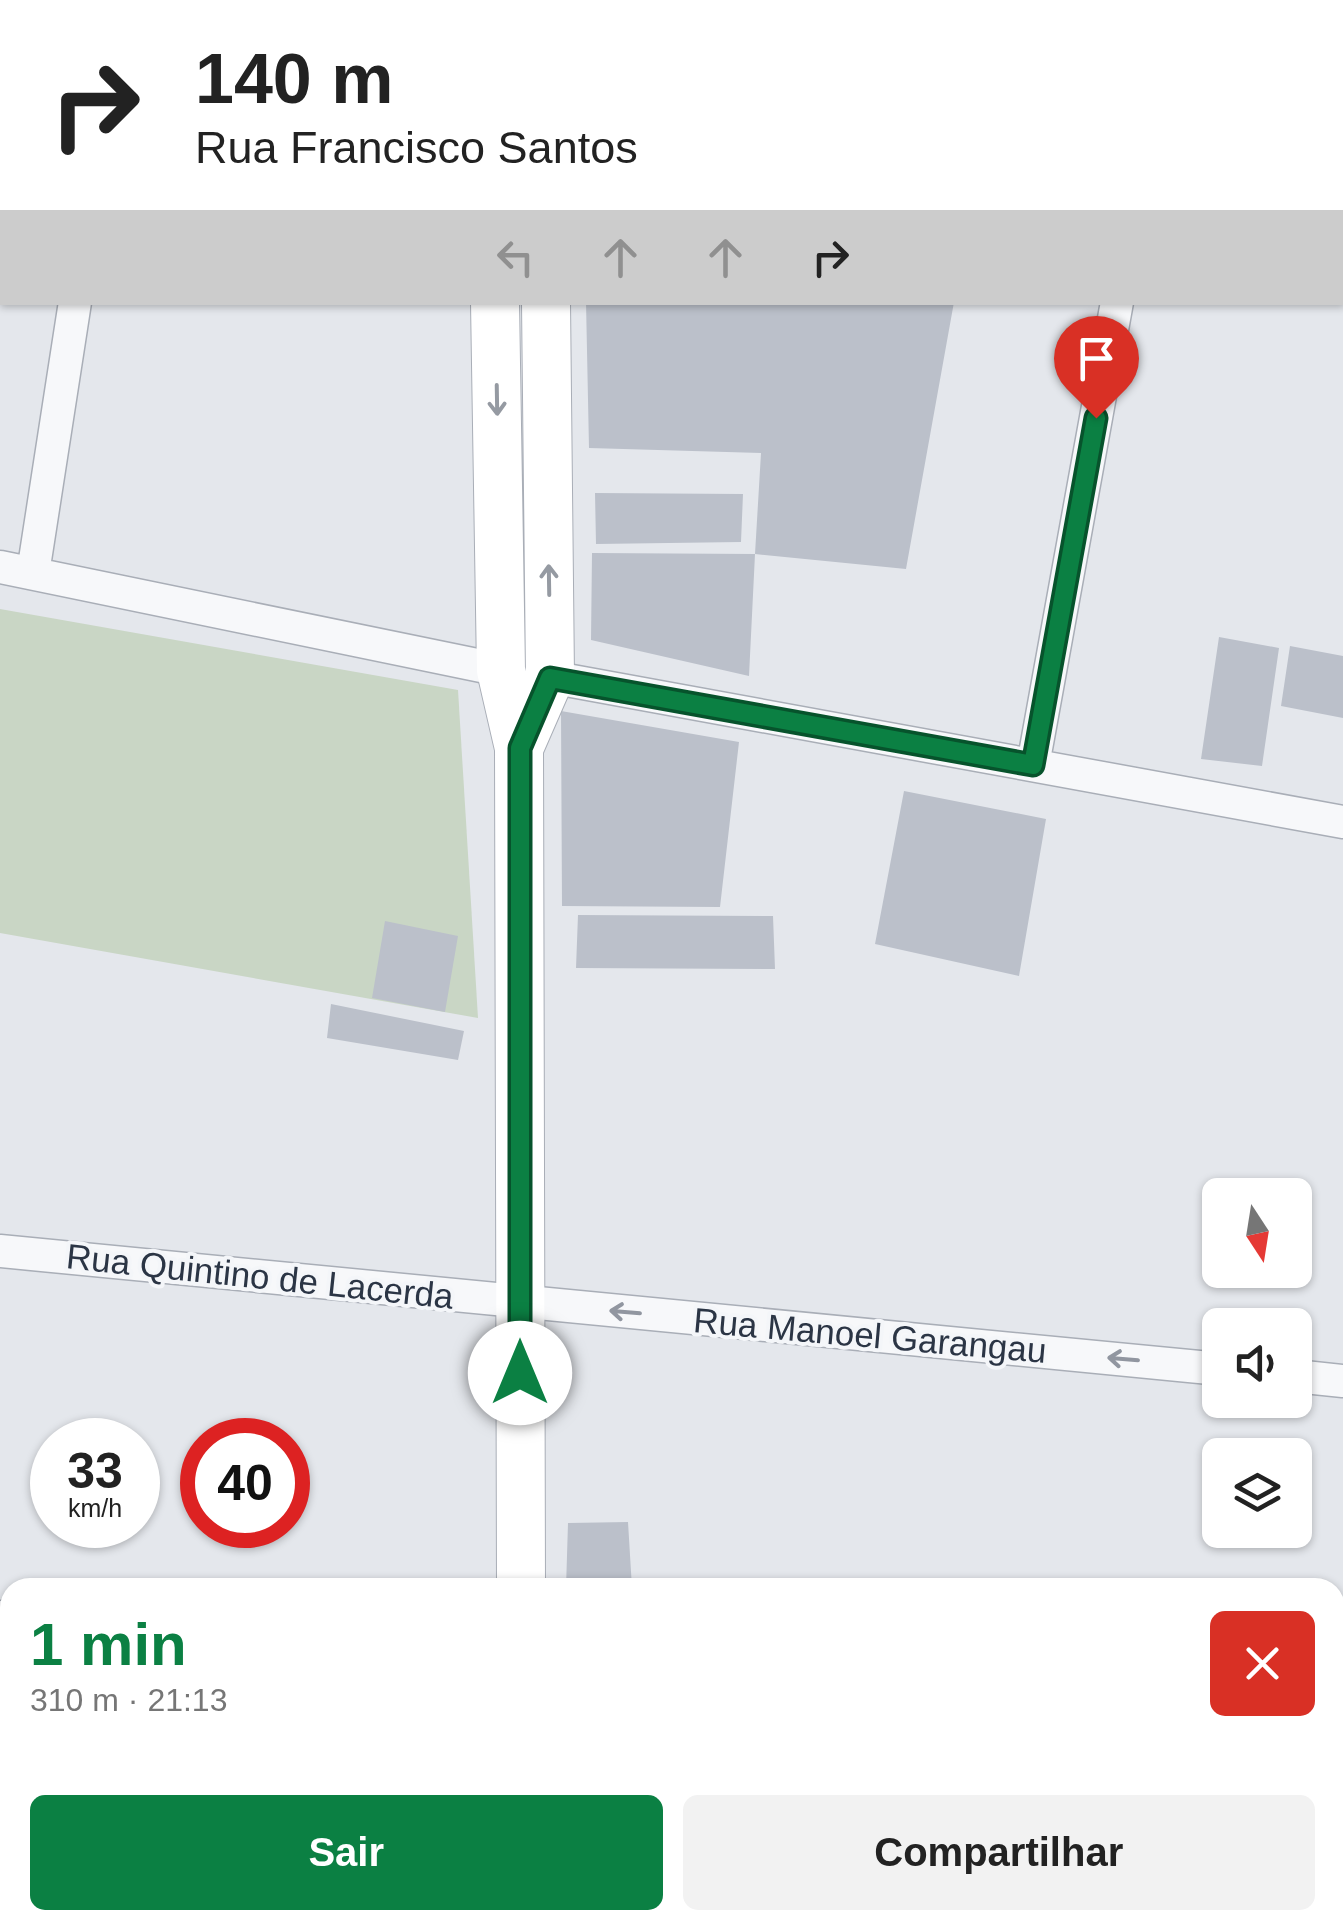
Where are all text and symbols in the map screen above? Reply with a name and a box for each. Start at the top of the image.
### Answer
icon: right [30,40,160,170]
text: 140 m [195,40,393,118]
text: Rua Francisco Santos [195,122,638,173]
icon: left [488,230,543,285]
icon: ahead [593,230,648,285]
icon: ahead [698,230,753,285]
icon: right [803,230,858,285]
pin [1054,316,1139,419]
icon: arrive [1069,331,1124,386]
one-way arrow [488,382,506,415]
one-way arrow [539,564,558,596]
north arrow [1202,1178,1312,1288]
map controls [1202,1178,1312,1548]
street label: Rua Quintino de Lacerda [64,1236,456,1316]
street label: Rua Manoel Garangau [692,1300,1048,1370]
one-way arrow [610,1302,642,1321]
button: sound [1202,1308,1312,1418]
position arrow [468,1321,572,1425]
one-way arrow [1107,1350,1140,1369]
speed limit sign: 40 [180,1418,310,1548]
button: layers [1202,1438,1312,1548]
text: 33 [67,1443,123,1499]
text: km/h [68,1494,122,1522]
text: 1 min [30,1611,187,1678]
button: close [1210,1611,1315,1716]
text: 310 m · 21:13 [30,1682,227,1718]
button: Sair [30,1795,663,1910]
button: Compartilhar [683,1795,1315,1910]

